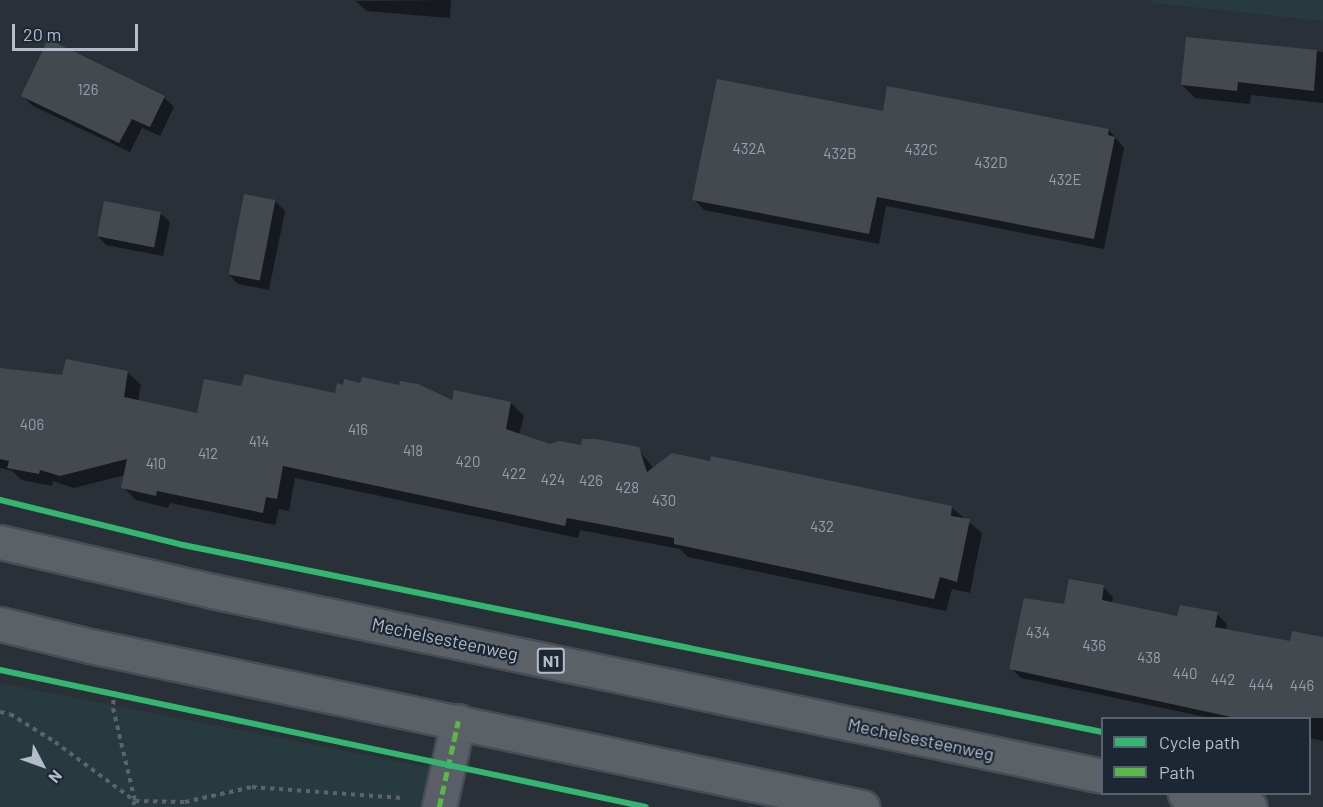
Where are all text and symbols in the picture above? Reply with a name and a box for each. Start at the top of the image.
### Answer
scale bar [15,12,141,50]
text: 20 m [23,23,61,45]
house number: 126 [77,81,99,99]
house number: 432A [732,140,766,158]
house number: 432C [904,141,938,159]
house number: 432B [823,145,857,163]
house number: 432D [974,154,1008,172]
house number: 432E [1048,171,1082,189]
house number: 406 [20,416,44,434]
house number: 416 [348,421,368,439]
house number: 414 [249,433,269,451]
house number: 418 [403,442,423,460]
house number: 412 [198,445,218,463]
house number: 420 [456,453,480,471]
house number: 410 [146,455,166,473]
house number: 422 [502,465,526,483]
house number: 424 [541,471,565,489]
house number: 426 [579,472,603,490]
house number: 428 [615,479,639,497]
house number: 430 [652,492,676,510]
house number: 432 [810,518,834,536]
street label: Mechelsesteenweg [370,613,520,665]
house number: 434 [1026,624,1050,642]
house number: 436 [1082,637,1106,655]
road number: N1 [536,648,566,674]
house number: 438 [1137,649,1161,667]
house number: 440 [1172,665,1198,683]
house number: 442 [1211,671,1235,689]
house number: 444 [1249,676,1273,694]
house number: 446 [1290,677,1314,695]
street label: Mechelsesteenweg [846,713,996,765]
legend [1101,717,1311,795]
text: Cycle path [1159,731,1240,753]
north arrow [12,735,72,795]
text: Path [1159,761,1195,783]
text: N [45,767,67,787]

